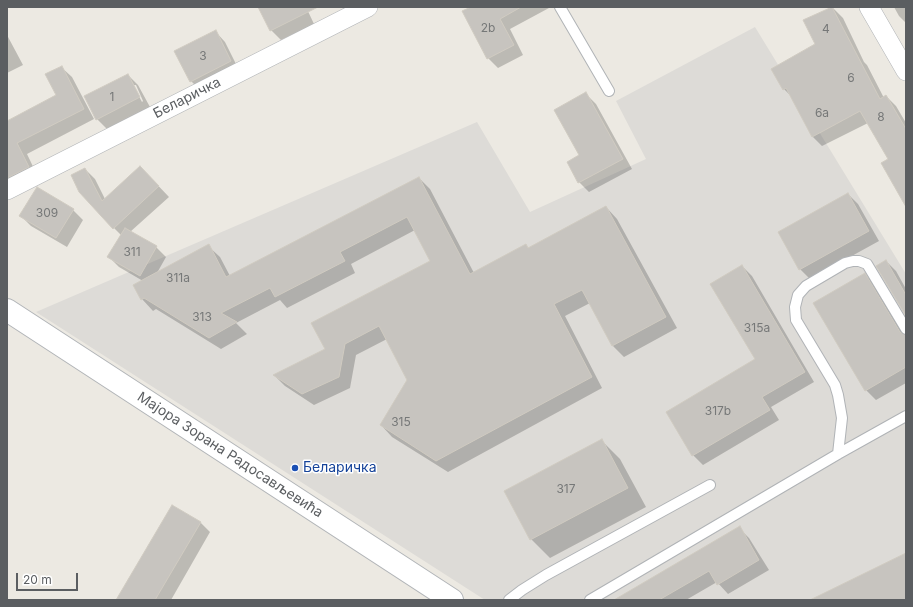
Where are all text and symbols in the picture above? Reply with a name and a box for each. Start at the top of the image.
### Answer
house number: 2b [481,21,495,35]
house number: 4 [822,22,830,36]
house number: 3 [199,49,207,63]
house number: 6 [847,71,855,85]
street label: Беларичка [150,74,224,122]
house number: 1 [110,90,114,104]
house number: 6a [815,106,829,120]
house number: 8 [877,110,885,124]
house number: 309 [36,206,58,220]
house number: 311 [123,245,141,259]
house number: 311a [166,271,190,285]
house number: 313 [192,310,212,324]
house number: 315a [744,321,770,335]
street label: Мајора Зорана Радосављевића [134,389,326,521]
house number: 317b [705,404,731,418]
house number: 315 [391,415,411,429]
place label: Беларичка [303,460,377,476]
marker: Беларичка [290,463,300,473]
house number: 317 [556,482,576,496]
scale bar [18,565,80,591]
text: 20 m [23,572,52,587]

